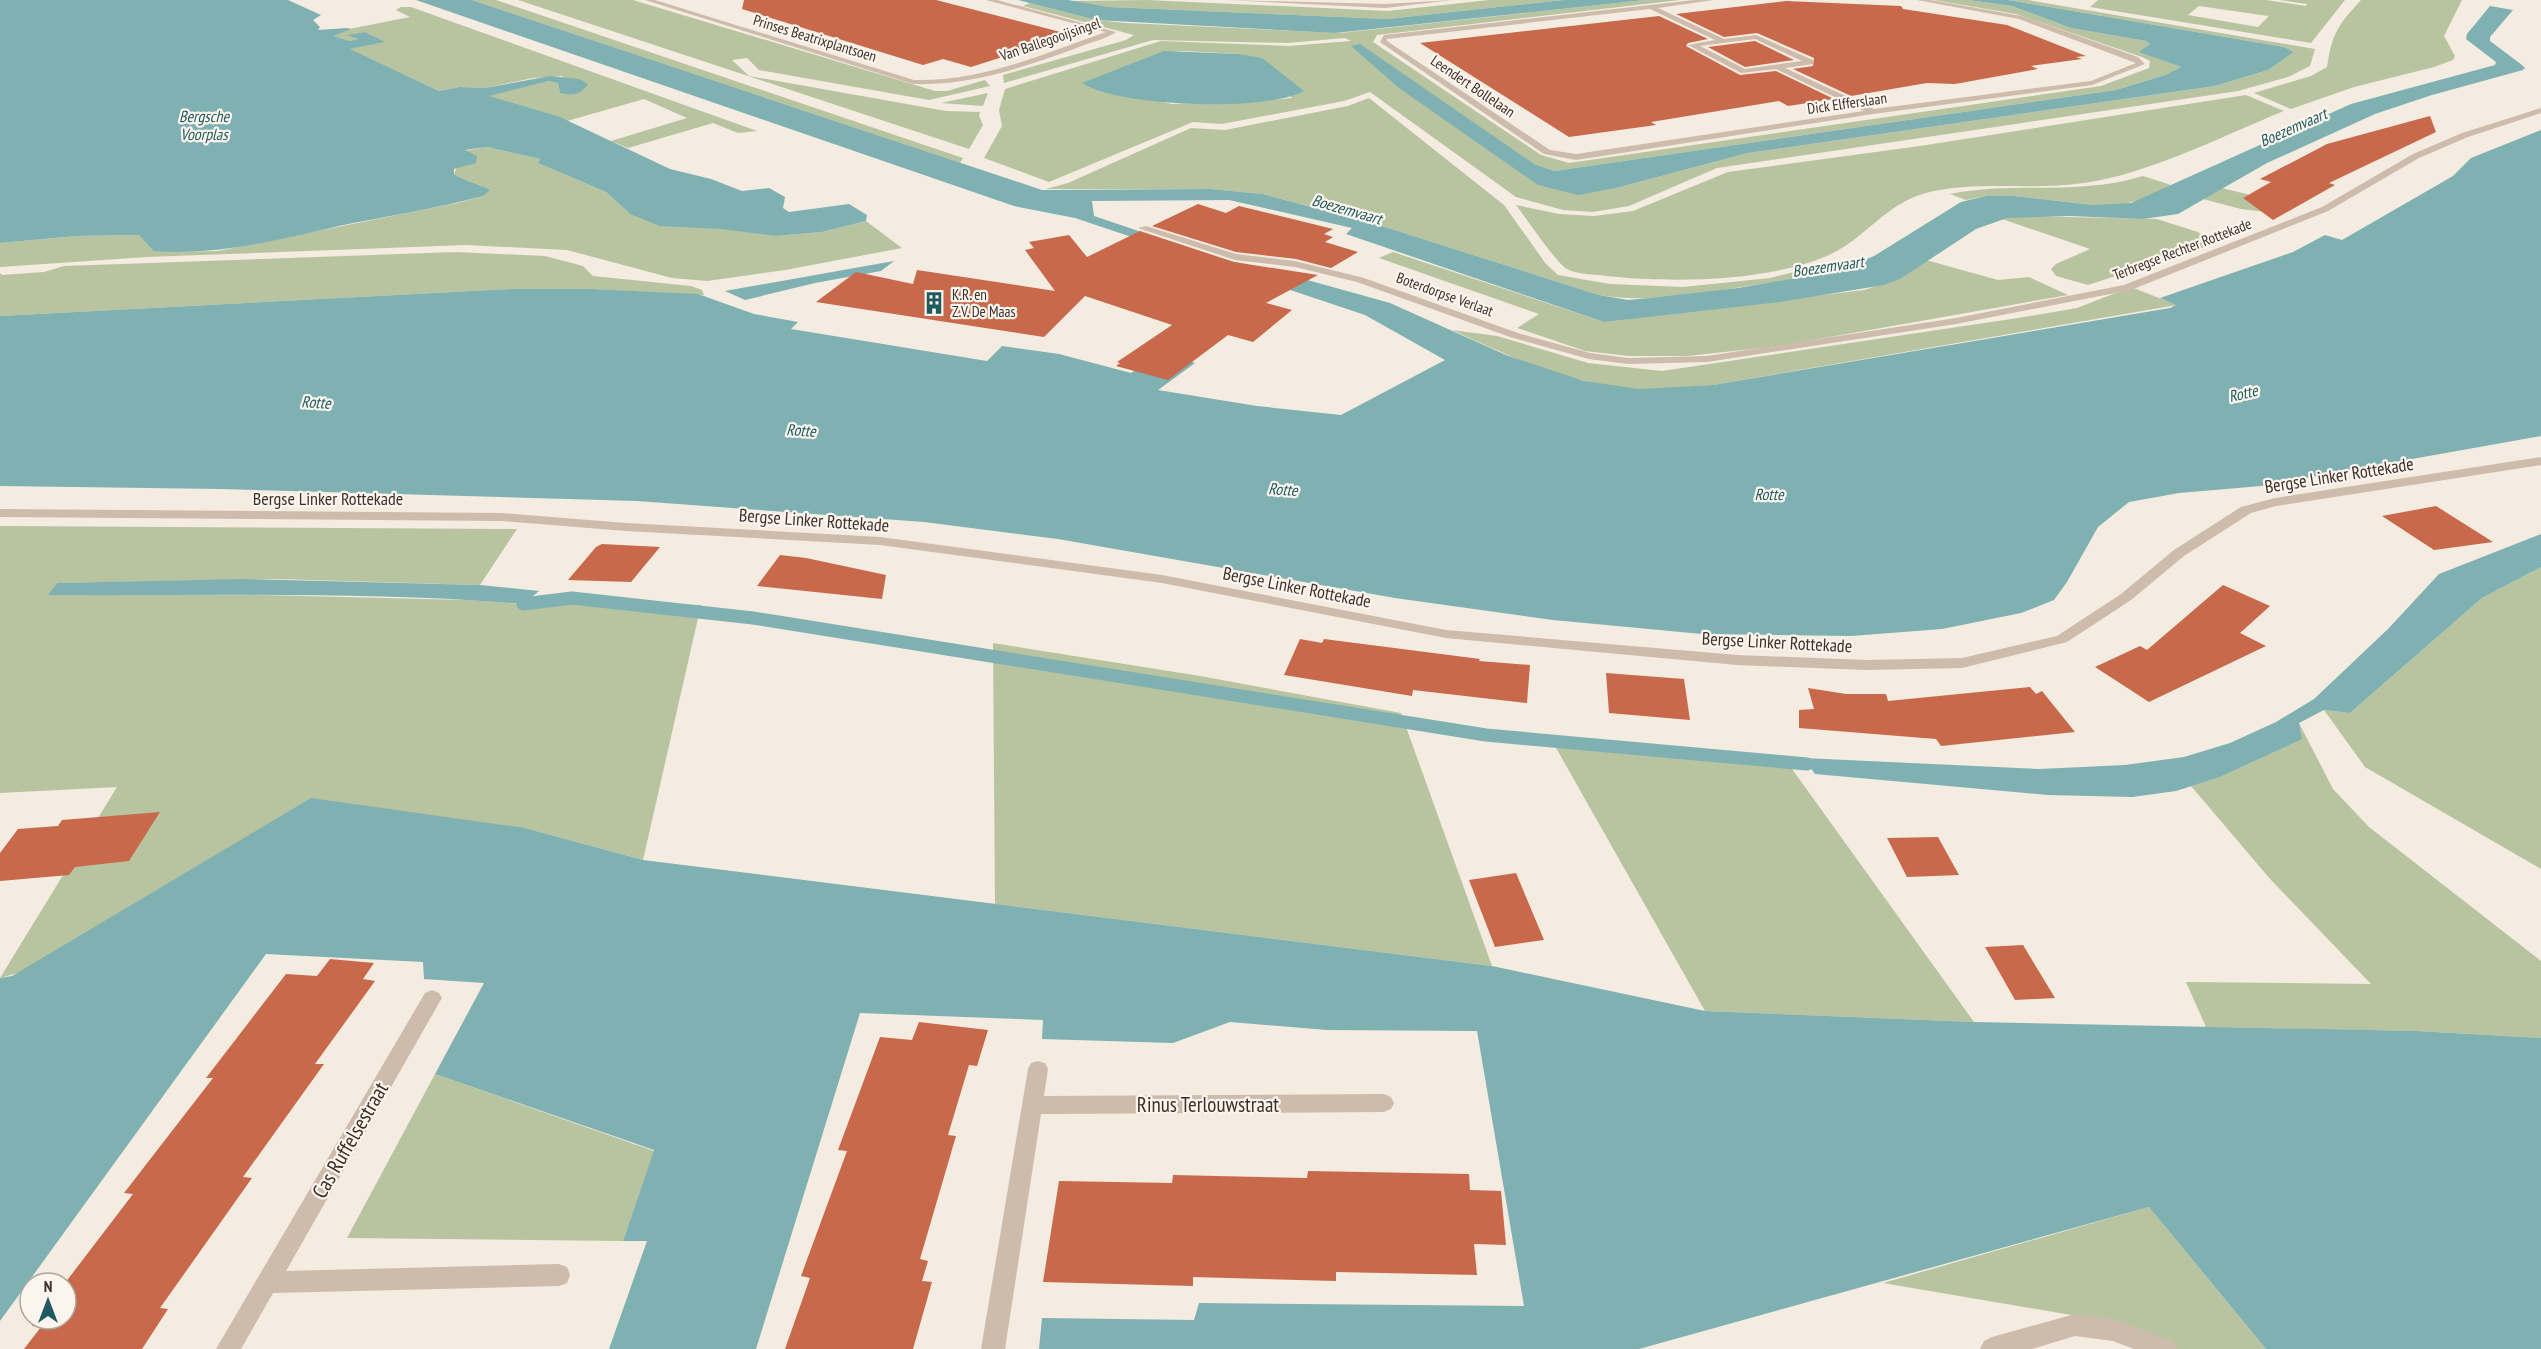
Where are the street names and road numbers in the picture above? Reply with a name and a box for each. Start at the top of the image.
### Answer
street label: Prinses Beatrixplantsoen [751,10,879,66]
street label: Van Ballegooijsingel [996,13,1103,65]
street label: Leendert Bollelaan [1427,51,1519,121]
street label: Dick Elfferslaan [1806,88,1888,118]
street label: Terbregse Rechter Rottekade [2110,214,2254,284]
street label: Boterdorpse Verlaat [1394,268,1496,320]
street label: Bergse Linker Rottekade [2263,452,2415,498]
street label: Bergse Linker Rottekade [253,487,403,510]
street label: Bergse Linker Rottekade [738,503,890,537]
street label: Bergse Linker Rottekade [1221,561,1373,613]
street label: Bergse Linker Rottekade [1701,627,1853,657]
street label: Cas Ruffelsestraat [306,1077,394,1203]
street label: Rinus Terlouwstraat [1137,1091,1279,1118]

